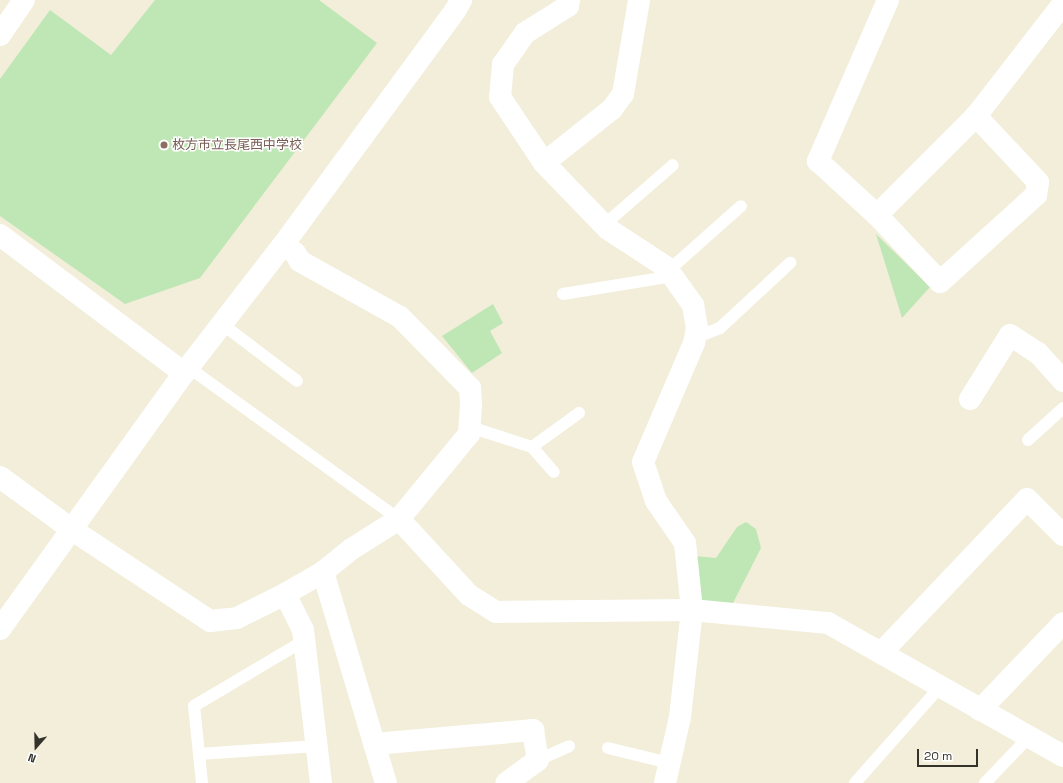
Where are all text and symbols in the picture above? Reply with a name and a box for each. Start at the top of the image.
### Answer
place label: 枚方市立長尾西中学校 [172,137,302,153]
marker: 枚方市立長尾西中学校 [159,140,169,150]
north arrow [16,727,56,767]
scale bar [919,741,980,767]
text: 20 m [924,748,952,764]
text: N [26,750,38,766]

